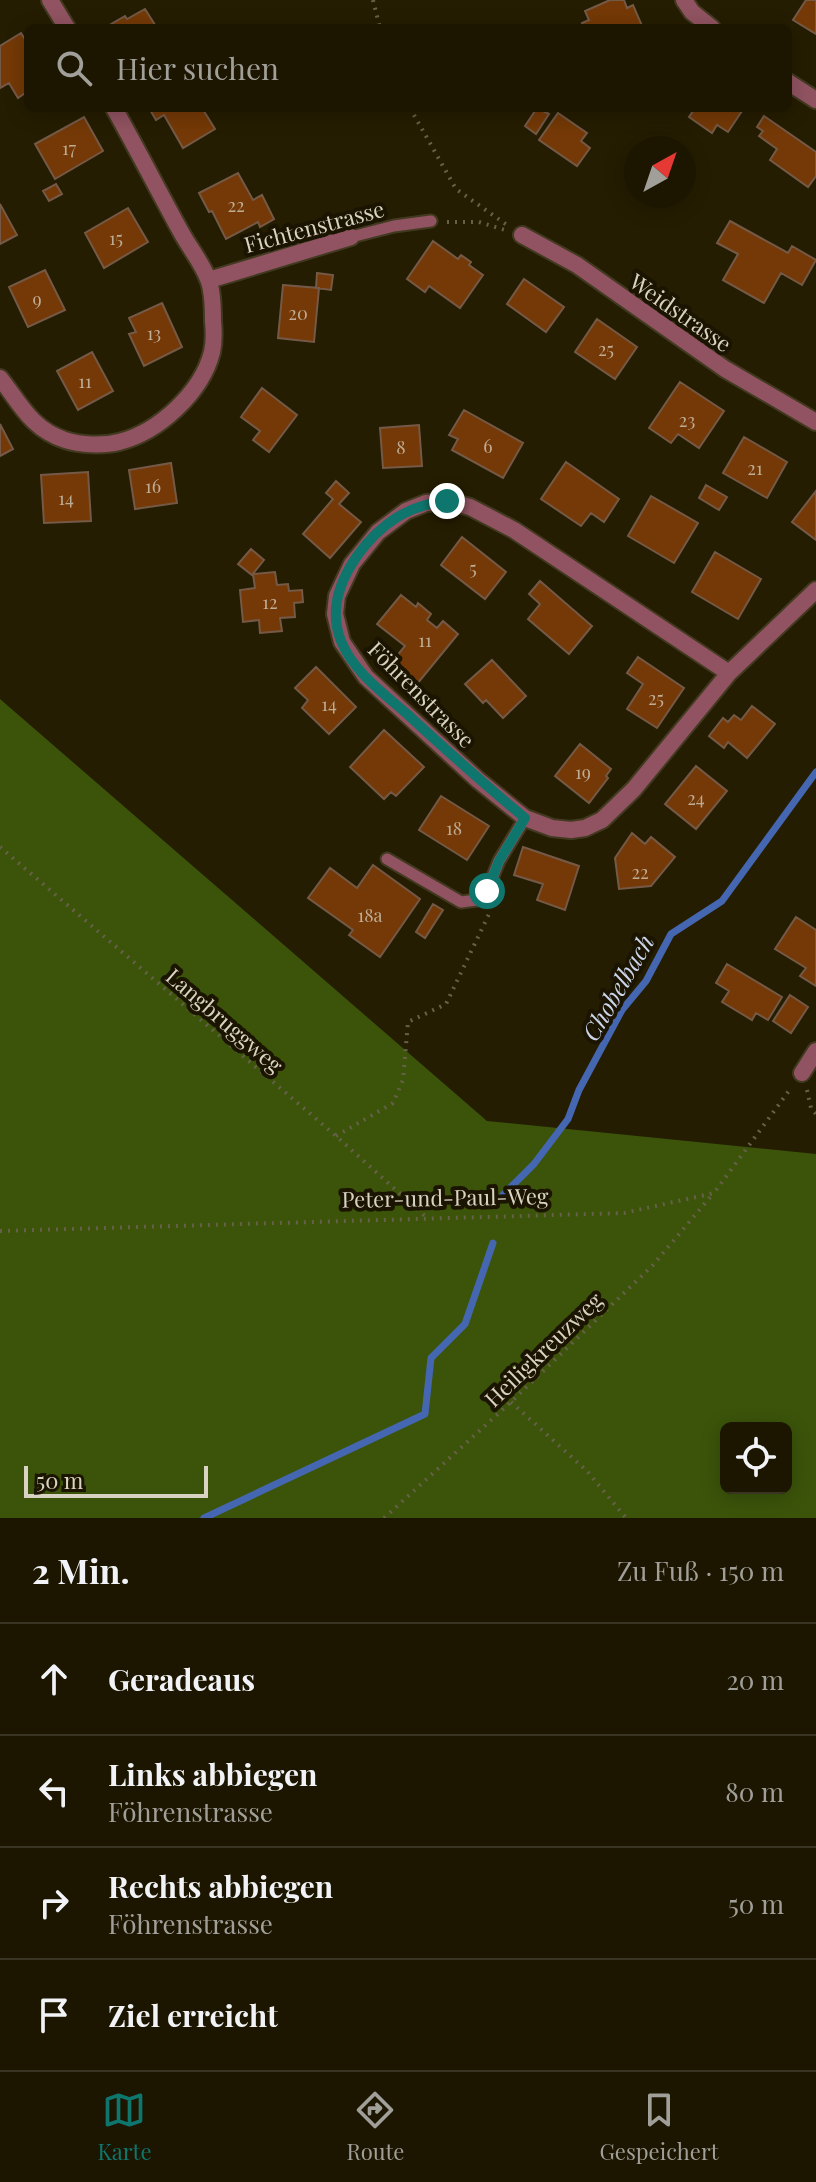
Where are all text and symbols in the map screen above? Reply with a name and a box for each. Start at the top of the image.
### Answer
search box [24,24,792,112]
icon: search [52,46,96,90]
text: Hier suchen [116,48,279,88]
house number: 17 [62,136,77,160]
north arrow [624,136,696,208]
house number: 22 [227,193,245,217]
street label: Fichtenstrasse [241,193,387,259]
house number: 15 [109,226,123,250]
street label: Weidstrasse [623,265,738,358]
house number: 9 [32,287,42,311]
house number: 20 [288,301,308,325]
house number: 13 [147,321,161,345]
house number: 25 [598,337,614,361]
house number: 11 [78,369,92,393]
house number: 23 [679,408,695,432]
house number: 6 [483,434,493,458]
house number: 8 [396,435,406,459]
house number: 21 [747,456,763,480]
house number: 16 [145,474,161,498]
route end [429,483,465,519]
house number: 14 [58,486,74,510]
house number: 5 [469,556,477,580]
house number: 12 [262,590,278,614]
house number: 11 [418,628,432,652]
street label: Föhrenstrasse [362,634,482,754]
house number: 25 [648,686,664,710]
house number: 14 [321,692,337,716]
house number: 19 [575,760,591,784]
house number: 24 [687,786,705,810]
house number: 18 [446,816,462,840]
house number: 22 [631,860,649,884]
route start [469,873,505,909]
house number: 18a [358,903,383,927]
water label: Chobelbach [574,928,660,1046]
street label: Langbruggweg [160,961,290,1079]
street label: Peter-und-Paul-Weg [341,1180,549,1214]
street label: Heiligkreuzweg [477,1285,609,1413]
map controls [720,1422,792,1494]
button: locate [720,1422,792,1494]
scale bar [24,1462,208,1498]
text: 50 m [36,1465,83,1495]
text: 2 Min. [32,1547,130,1593]
text: Zu Fuß · 150 m [617,1553,784,1588]
icon: ahead [32,1657,76,1701]
text: Geradeaus [108,1659,255,1699]
text: 20 m [726,1662,784,1697]
text: Links abbiegen [108,1754,317,1794]
icon: left [32,1769,76,1813]
text: 80 m [725,1774,784,1809]
text: Föhrenstrasse [108,1794,273,1829]
text: Rechts abbiegen [108,1866,333,1906]
icon: right [32,1881,76,1925]
text: 50 m [728,1886,784,1921]
text: Föhrenstrasse [108,1906,273,1941]
icon: arrive [32,1993,76,2037]
text: Ziel erreicht [108,1995,278,2035]
tab: Karte [97,2088,152,2166]
tab: Route [346,2088,404,2166]
tab: Gespeichert [599,2088,719,2166]

